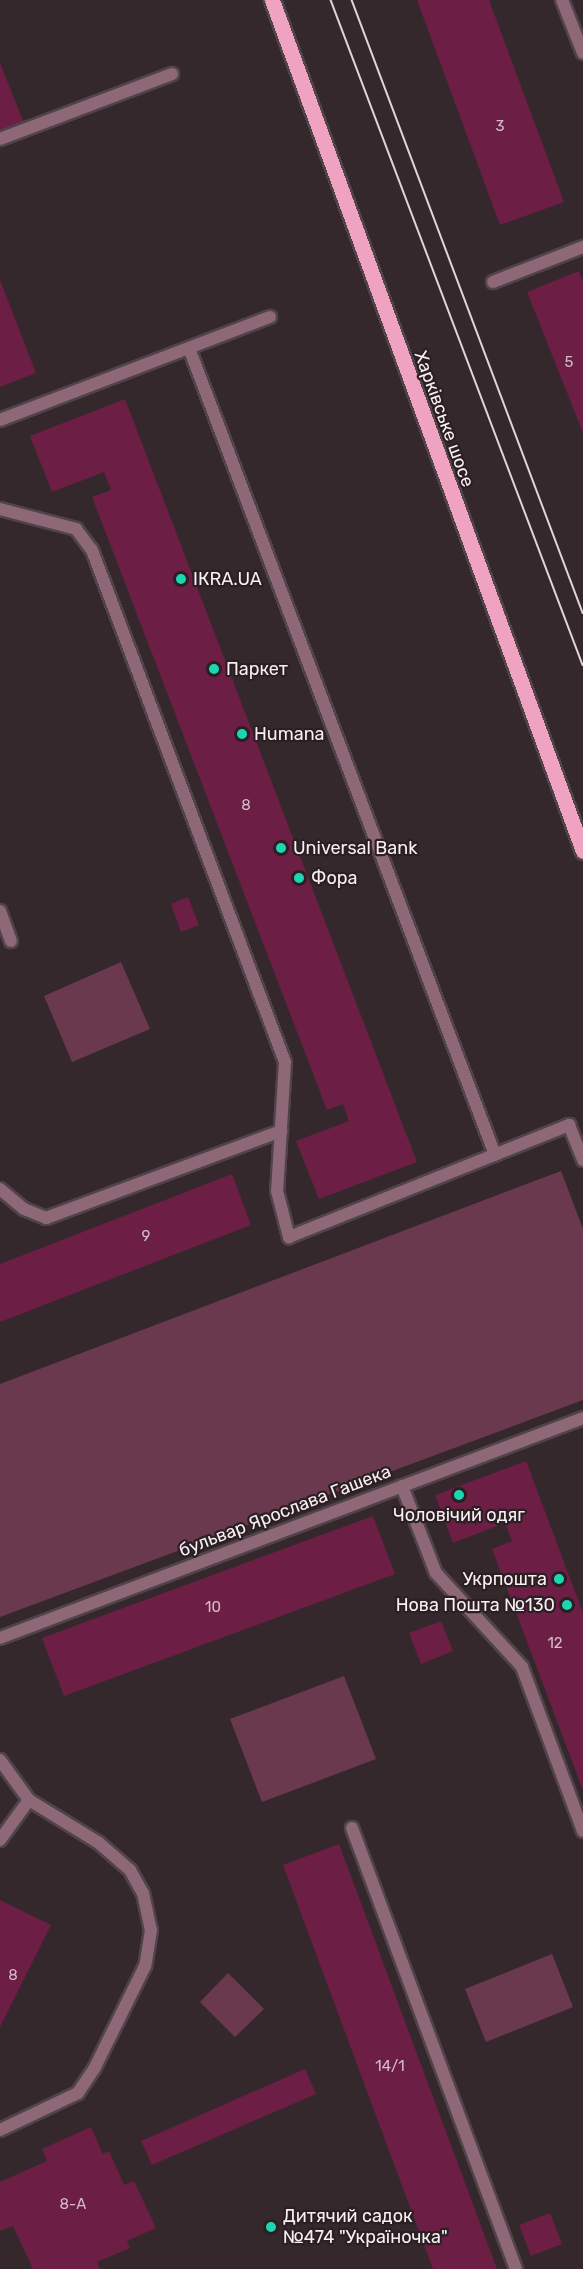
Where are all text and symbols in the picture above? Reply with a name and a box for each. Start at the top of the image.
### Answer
house number: 3 [495,118,505,136]
street label: Харківське шосе [409,348,479,490]
house number: 5 [565,354,573,372]
place label: ІКRA.UA [193,568,262,590]
marker: ІКRA.UA [174,572,188,586]
place label: Паркет [226,658,288,680]
marker: Паркет [207,662,221,676]
place label: Humana [254,723,324,745]
marker: Humana [235,727,249,741]
house number: 8 [241,797,251,815]
place label: Universal Bank [293,837,417,859]
marker: Universal Bank [274,841,288,855]
place label: Фора [311,867,357,889]
marker: Фора [292,871,306,885]
house number: 9 [142,1228,150,1246]
street label: бульвар Ярослава Гашека [176,1461,394,1561]
marker: Чоловічий одяг [452,1488,466,1502]
place label: Чоловічий одяг [393,1504,525,1526]
place label: Укрпошта [462,1568,547,1590]
marker: Укрпошта [552,1572,566,1586]
place label: Нова Пошта №130 [396,1594,555,1616]
marker: Нова Пошта №130 [560,1598,574,1612]
house number: 10 [205,1599,221,1617]
house number: 12 [547,1635,563,1653]
house number: 8 [8,1967,18,1985]
house number: 14/1 [375,2058,405,2076]
house number: 8-А [60,2196,86,2214]
place label: Дитячий садок №474 "Україночка" [283,2206,448,2248]
marker: Дитячий садок №474 "Україночка" [264,2220,278,2234]

